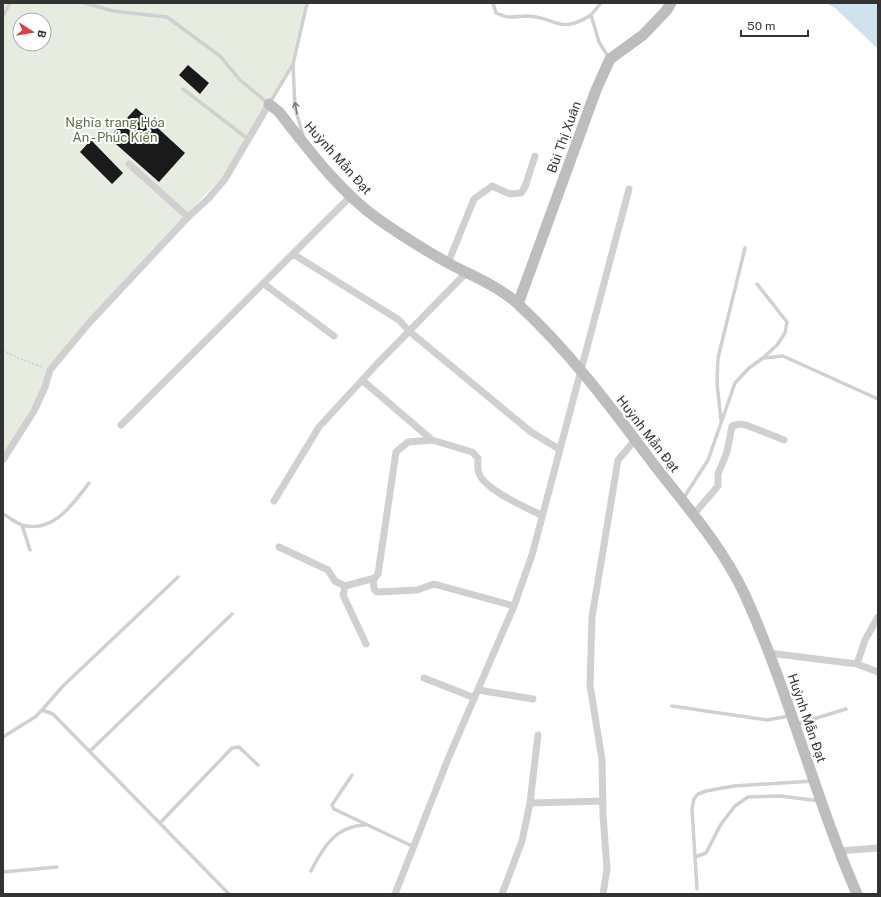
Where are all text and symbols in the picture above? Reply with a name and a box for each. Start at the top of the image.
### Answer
north arrow [12,12,52,52]
scale bar [741,12,808,38]
text: 50 m [747,19,775,33]
text: B [35,29,48,39]
street label: Bùi Thị Xuân [544,99,584,175]
one-way arrow [292,102,300,115]
park label: Nghĩa trang Hóa An - Phúc Kiến [65,115,165,145]
street label: Huỳnh Mẫn Đạt [301,118,375,198]
street label: Huỳnh Mẫn Đạt [613,393,683,475]
street label: Huỳnh Mẫn Đạt [785,672,829,764]

